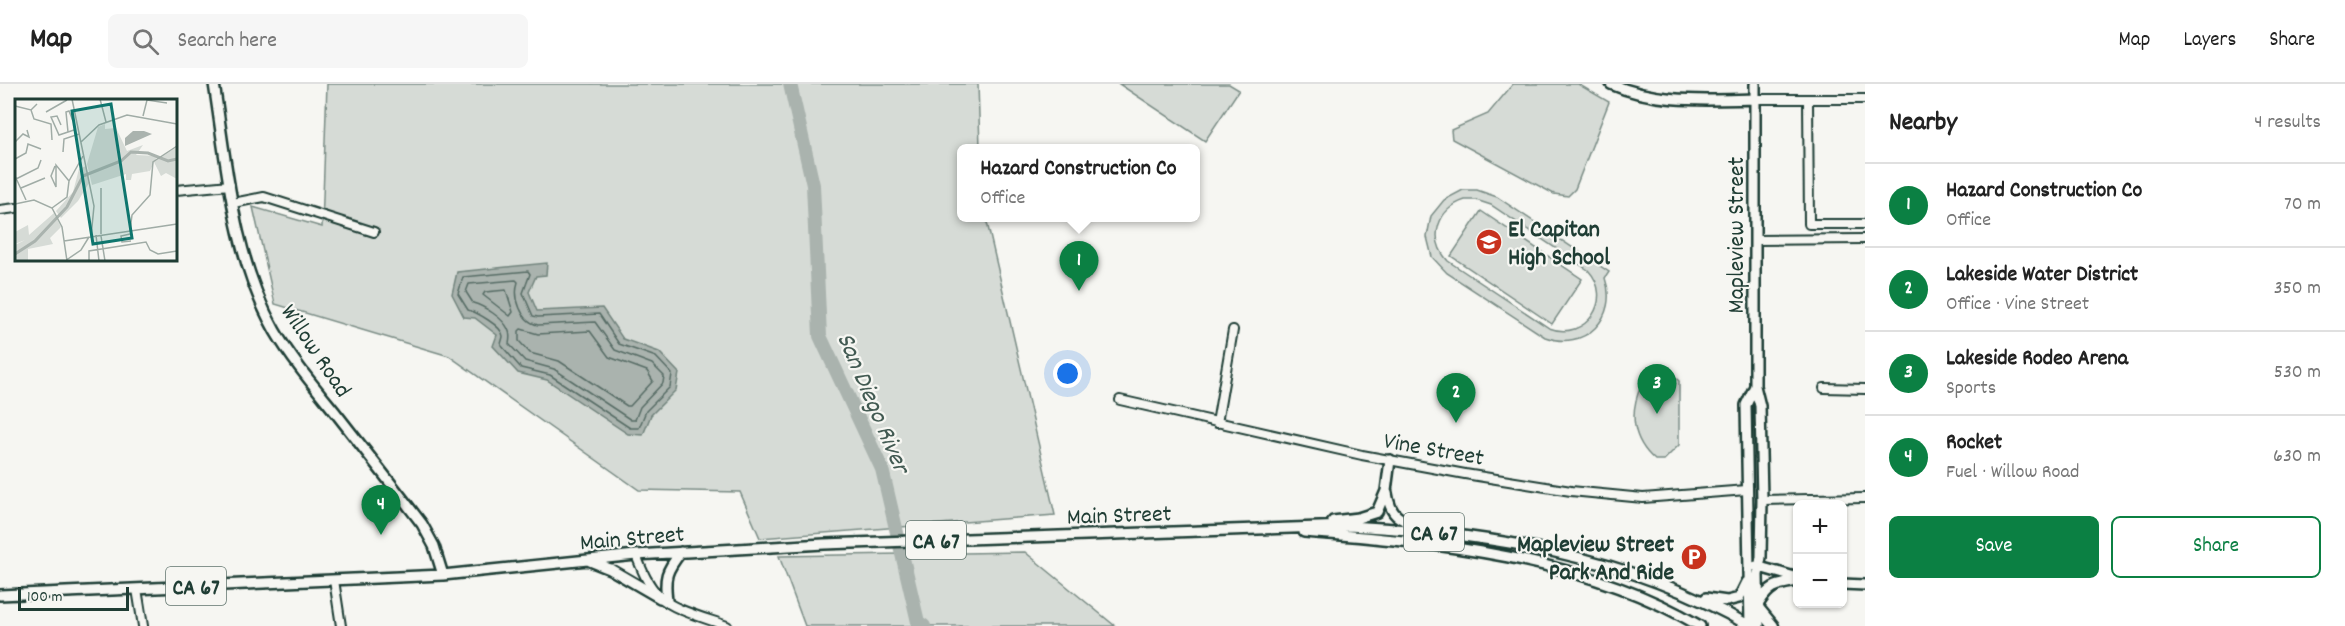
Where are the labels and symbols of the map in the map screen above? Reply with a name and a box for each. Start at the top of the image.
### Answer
inset map [15,99,177,261]
street label: Mapleview Street [1721,156,1755,313]
place label: El Capitan High School [1508,214,1610,276]
school or university icon: El Capitan High School [1474,227,1504,257]
pin: 1 [1060,242,1098,291]
street label: Willow Road [271,298,358,405]
water label: San Diego River [826,327,919,482]
your location [1053,359,1082,388]
pin: 3 [1638,364,1676,414]
pin: 2 [1436,374,1476,423]
street label: Vine Street [1381,425,1486,477]
pin: 4 [362,486,400,535]
street label: Main Street [1066,498,1172,536]
road number: CA 67 [1404,513,1464,551]
street label: Main Street [579,518,686,561]
road number: CA 67 [906,521,966,559]
place label: Mapleview Street Park And Ride [1517,529,1674,591]
parking icon: Mapleview Street Park And Ride [1679,542,1709,572]
road number: CA 67 [166,567,226,605]
scale bar [18,584,129,612]

